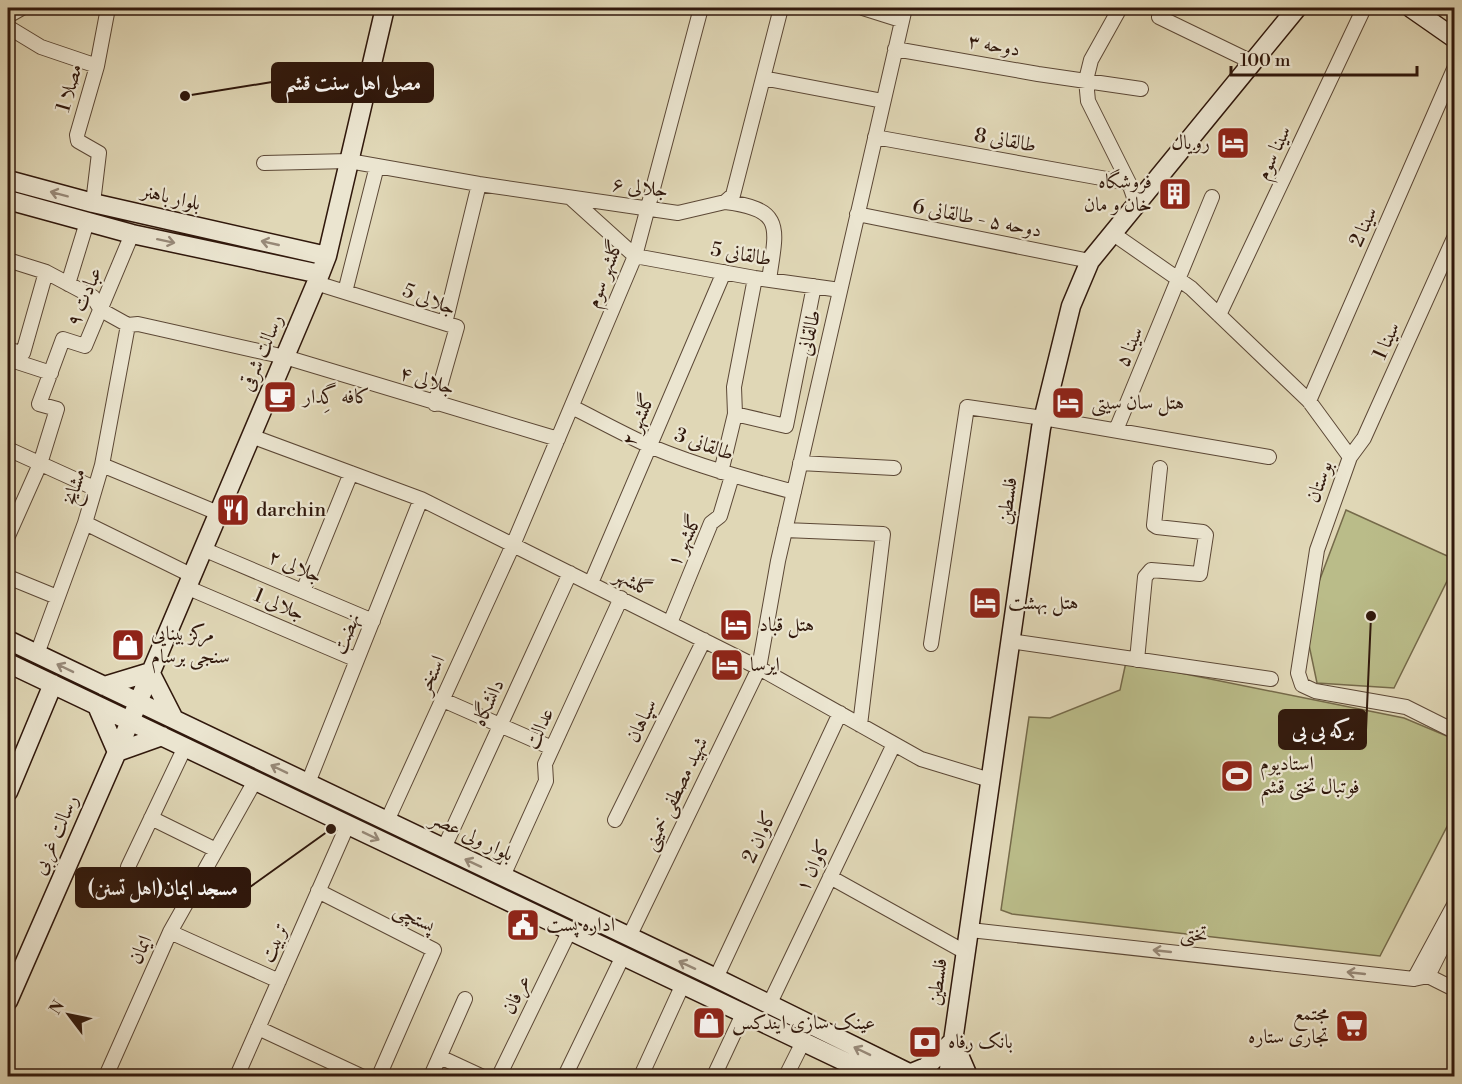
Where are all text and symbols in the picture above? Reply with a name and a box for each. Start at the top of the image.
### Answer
street label: دوحه ۳ [966,29,1022,63]
scale bar [1231,39,1417,77]
text: 100 m [1240,49,1291,72]
street label: مصلا 1 [51,61,89,115]
callout: مصلی اهل سنت قشم [272,63,433,102]
text: مصلی اهل سنت قشم [285,71,421,103]
street label: سینا سوم [1251,122,1301,186]
street label: طالقانی 8 [972,123,1038,159]
hotel icon: رویال [1215,125,1251,161]
place label: رویال [1171,131,1210,156]
place label: فروشگاه خان و مان [1084,168,1152,218]
street label: جلالی ۶ [611,172,669,204]
building icon: فروشگاه خان و مان [1157,176,1193,212]
street label: بلوار باهنر [137,179,203,217]
one-way arrow [50,188,69,199]
street label: دوحه ۵ - طالقانی 6 [910,194,1044,244]
street label: سینا 2 [1344,203,1384,251]
one-way arrow [155,236,175,247]
street label: گلشهر سوم [580,236,633,313]
one-way arrow [260,237,280,248]
street label: طالقانی 5 [709,237,773,273]
street label: عبادت ۹ [61,263,109,331]
street label: جلالی 5 [399,278,459,322]
street label: طالقانی [793,308,827,358]
street label: رسالت شرقی [235,311,289,395]
street label: سینا 1 [1368,318,1406,364]
street label: سینا ۵ [1110,323,1150,371]
street label: جلالی ۴ [397,361,457,401]
cafe icon: کافه گِدار [262,379,298,415]
place label: کافه گِدار [301,382,370,413]
hotel icon: هتل سان سیتی [1050,385,1086,421]
street label: گلشهر ۲ [616,389,661,450]
place label: هتل سان سیتی [1091,391,1184,417]
street label: طالقانی 3 [671,423,737,467]
street label: بوستان [1301,458,1339,506]
street label: مشایخ [58,466,95,509]
street label: فلسطین [992,476,1024,526]
restaurant icon: darchin [215,492,251,528]
place label: darchin [256,498,326,523]
street label: گلشهر ۱ [661,510,708,571]
street label: جلالی ۲ [264,545,326,589]
street label: گلشهر [608,561,657,603]
street label: جلالی 1 [250,583,308,627]
hotel icon: هتل بهشت [967,585,1003,621]
place label: هتل بهشت [1008,591,1079,617]
hotel icon: هتل قباد [718,607,754,643]
street label: نهضت [327,610,367,658]
place label: هتل قباد [759,613,814,639]
place label: مرکز بینایی سنجی برسام [151,622,230,674]
shop icon: مرکز بینایی سنجی برسام [110,627,146,663]
hotel icon: ایرسا [709,647,745,683]
street label: استخر [412,652,451,700]
place label: ایرسا [750,653,780,678]
one-way arrow [57,661,75,673]
street label: دانشگاه [465,675,511,731]
street label: سپاهان [621,695,663,747]
street label: عدالت [520,704,560,754]
callout: برکه بی بی [1279,710,1366,749]
text: برکه بی بی [1291,717,1355,745]
street label: شهید مصطفی خمینی [638,733,715,856]
place label: استادیوم فوتبال تختی قشم [1260,752,1360,806]
sports icon: استادیوم فوتبال تختی قشم [1219,758,1255,794]
one-way arrow [270,763,288,775]
street label: رسالت غربی [27,791,86,879]
street label: بلوار ولی عصر [425,805,517,868]
street label: کاوان 2 [737,807,783,867]
one-way arrow [362,830,380,842]
street label: کاوان ۱ [791,836,837,896]
one-way arrow [465,856,483,868]
callout: مسجد ایمان(اهل تسنن) [76,868,250,907]
text: مسجد ایمان(اهل تسنن) [88,876,238,903]
street label: پستچی [389,897,440,940]
public building icon: اداره پست [505,907,541,943]
place label: اداره پست [546,913,615,938]
street label: تربیت [255,919,295,967]
street label: تختی [1179,921,1209,950]
street label: ایمان [124,932,158,968]
one-way arrow [1153,946,1173,957]
street label: فلسطین [922,957,954,1007]
one-way arrow [679,958,697,970]
one-way arrow [1346,967,1366,978]
street label: عرفان [497,971,537,1019]
north arrow [39,985,99,1045]
text: N [45,997,69,1018]
place label: مجتمع تجاری ستاره [1248,1002,1329,1050]
shop icon: عینک سازی ایندکس [691,1005,727,1041]
supermarket icon: مجتمع تجاری ستاره [1334,1008,1370,1044]
place label: عینک سازی ایندکس [732,1011,875,1036]
bank icon: بانک رفاه [907,1024,943,1060]
place label: بانک رفاه [948,1030,1013,1055]
one-way arrow [854,1044,872,1056]

